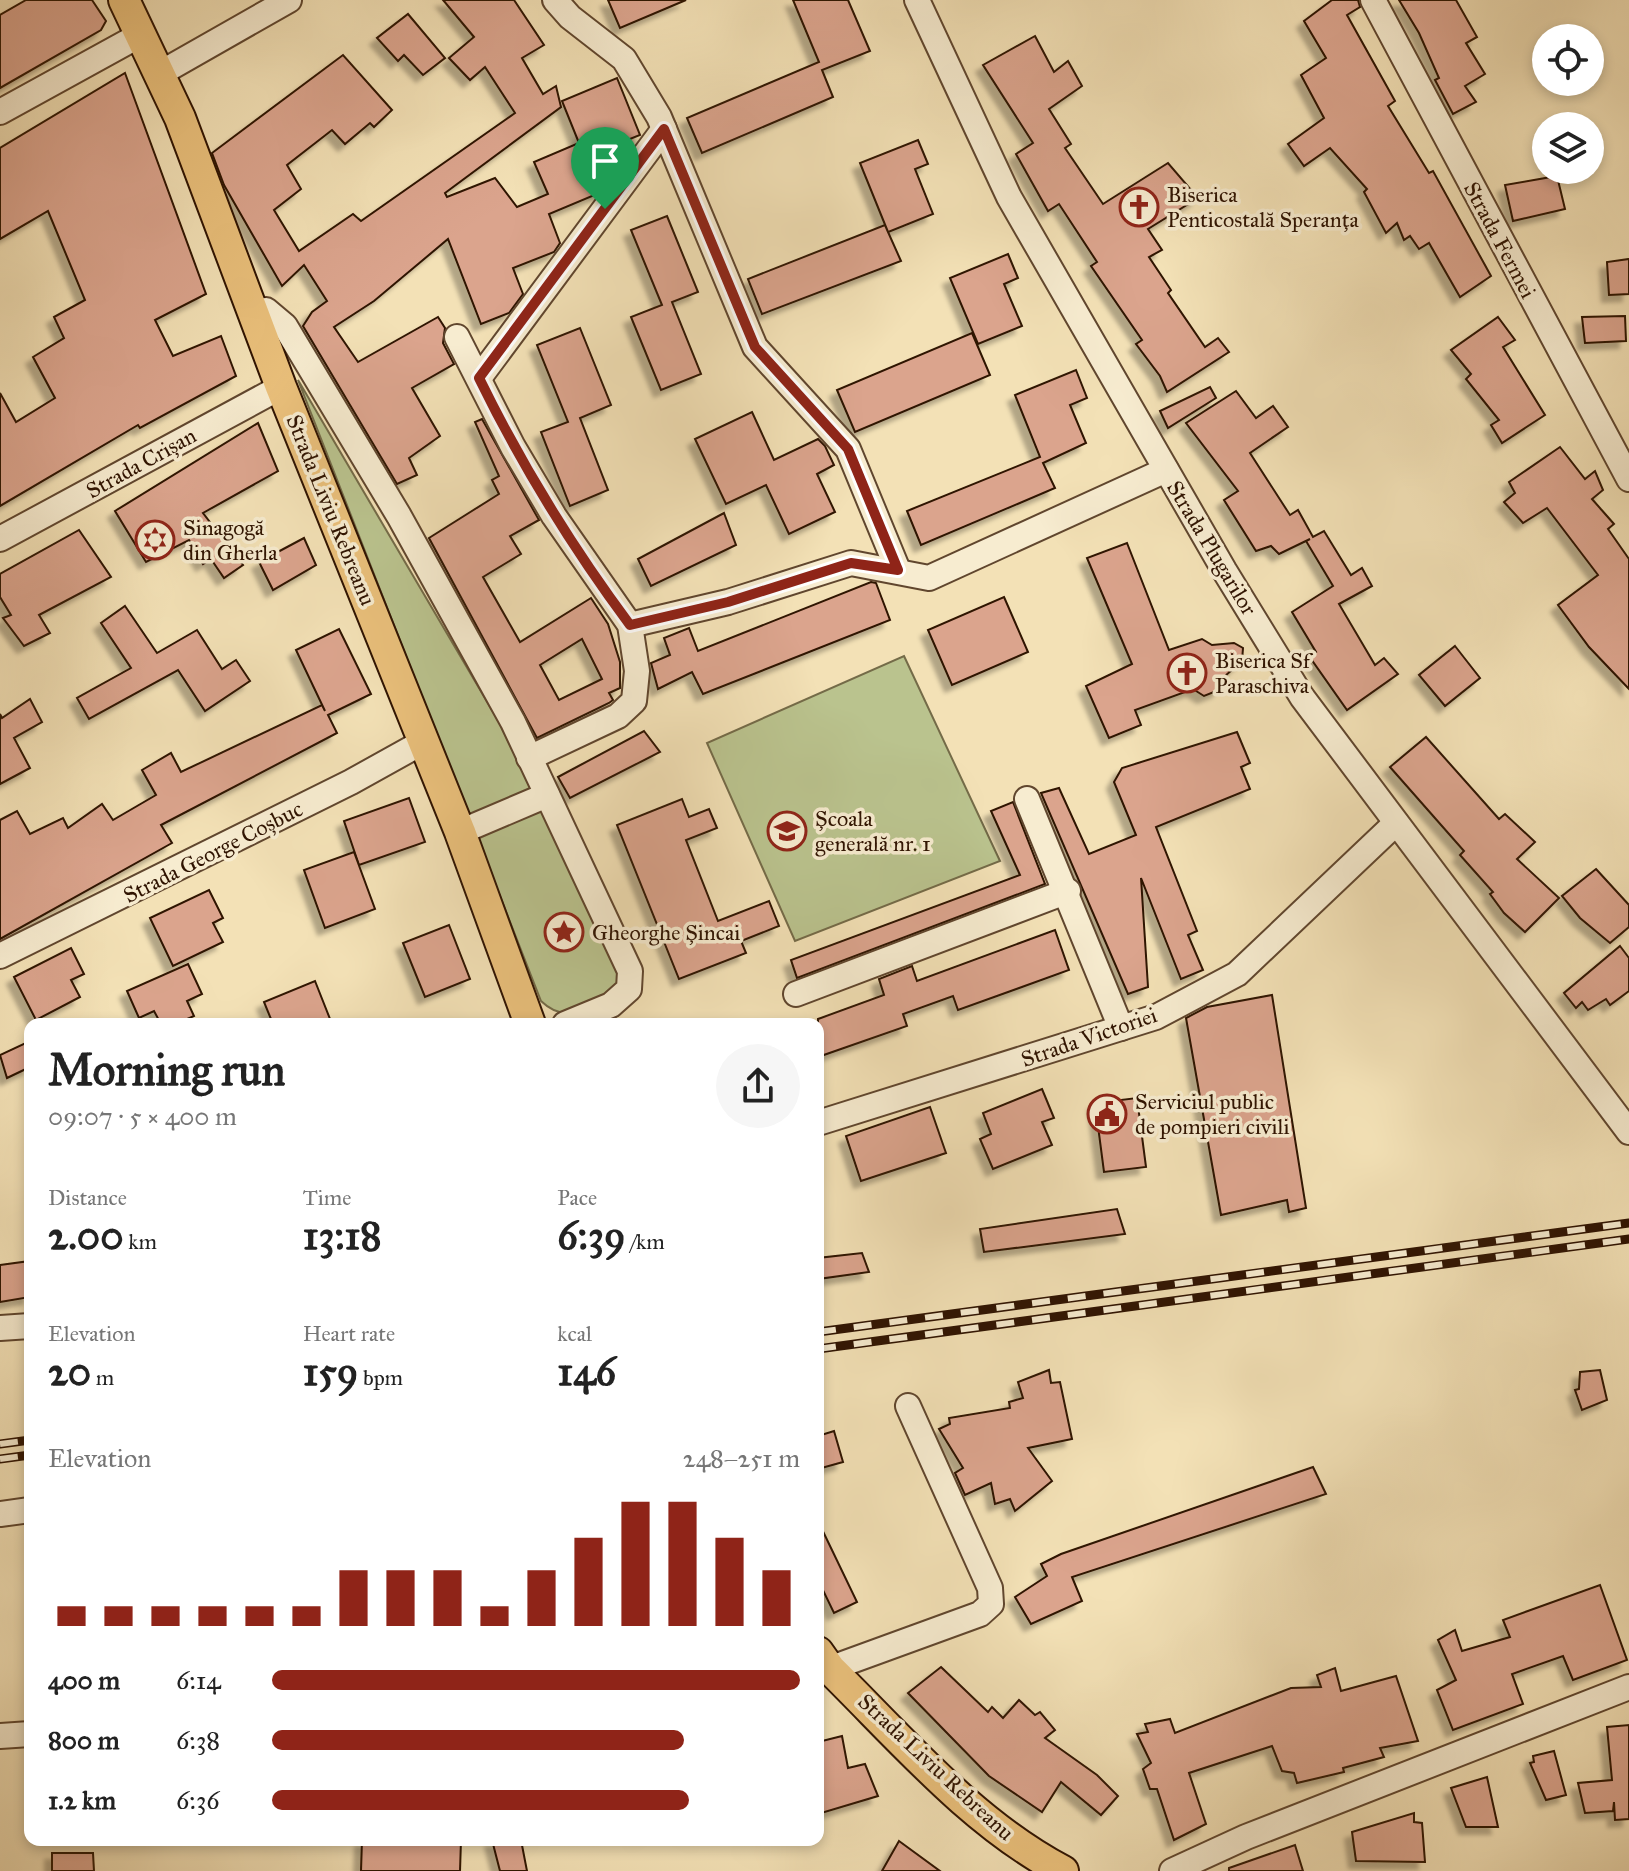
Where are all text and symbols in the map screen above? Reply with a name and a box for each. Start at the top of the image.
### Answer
map controls [1532,24,1604,184]
button: locate [1532,24,1604,96]
button: layers [1532,112,1604,184]
pin [571,127,639,209]
icon: arrive [583,139,627,183]
street label: Strada Fermei [1458,177,1542,303]
place label: Biserica Penticostală Speranța [1167,181,1359,233]
church icon: Biserica Penticostală Speranța [1118,186,1160,228]
street label: Strada Liviu Rebreanu [280,411,382,610]
street label: Strada Crișan [81,422,201,504]
street label: Strada Plugarilor [1161,476,1263,621]
place label: Sinagogă din Gherla [183,514,278,566]
synagogue icon: Sinagogă din Gherla [134,519,176,561]
place label: Biserica Sf Paraschiva [1215,647,1314,699]
church icon: Biserica Sf Paraschiva [1166,652,1208,694]
street label: Strada George Coșbuc [119,795,307,909]
place label: Școala generală nr. 1 [815,805,931,857]
school or university icon: Școala generală nr. 1 [766,810,808,852]
place icon: Gheorghe Șincai [543,911,585,953]
place label: Gheorghe Șincai [592,919,740,946]
street label: Strada Victoriei [1017,1001,1161,1073]
text: Morning run [48,1043,285,1097]
button: share [716,1044,800,1128]
place label: Serviciul public de pompieri civili [1135,1088,1290,1140]
public building icon: Serviciul public de pompieri civili [1086,1093,1128,1135]
text: 09:07 · 5 × 400 m [48,1100,237,1132]
text: Distance [48,1184,127,1211]
text: Time [303,1184,351,1211]
text: Pace [557,1184,597,1211]
text: 2.00 [48,1211,123,1260]
text: 13:18 [303,1211,382,1260]
text: 6:39 [557,1211,625,1260]
text: km [123,1228,157,1255]
text: /km [625,1228,665,1255]
text: Elevation [48,1320,135,1347]
text: Heart rate [303,1320,395,1347]
text: kcal [557,1320,592,1347]
text: 20 [48,1347,91,1396]
text: 159 [303,1347,358,1396]
text: 146 [557,1347,616,1396]
text: m [91,1364,114,1391]
text: bpm [358,1364,403,1391]
text: Elevation [48,1442,151,1474]
text: 248–251 m [683,1442,800,1474]
text: 400 m [48,1664,120,1696]
text: 6:14 [176,1664,221,1696]
street label: Strada Liviu Rebreanu [852,1688,1020,1846]
text: 800 m [48,1724,120,1756]
text: 6:38 [176,1724,220,1756]
text: 1.2 km [48,1784,116,1816]
text: 6:36 [176,1784,220,1816]

